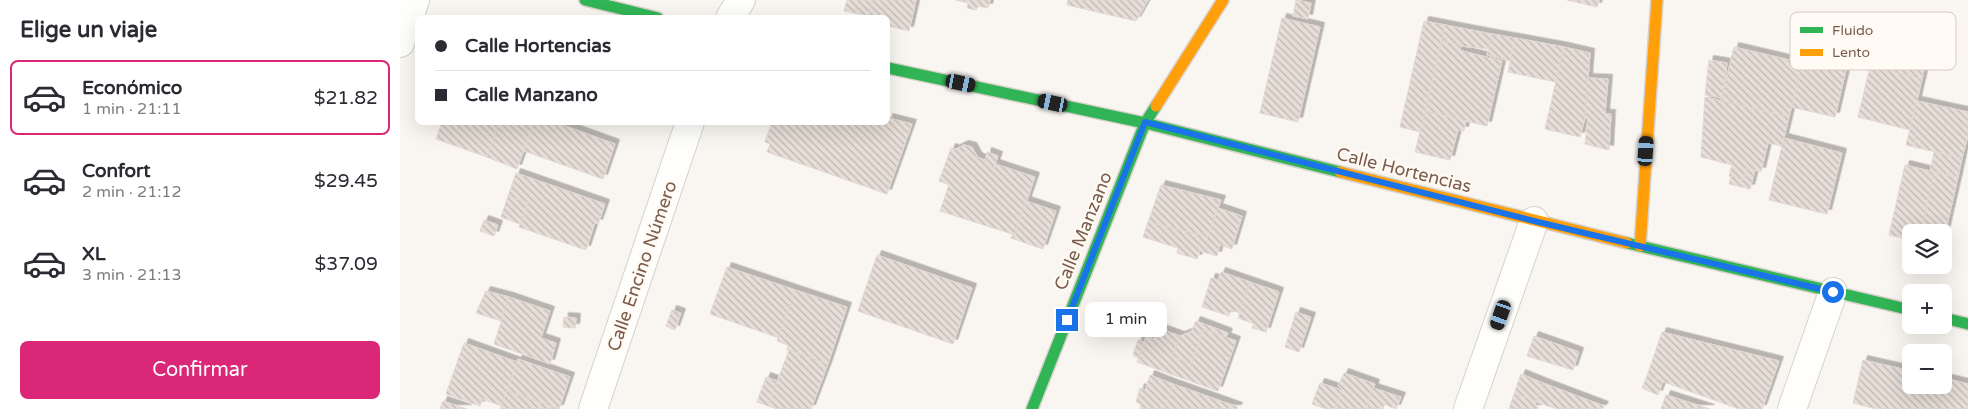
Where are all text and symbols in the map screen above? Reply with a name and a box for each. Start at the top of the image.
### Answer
legend [1790,12,1956,70]
text: Elige un viaje [20,17,157,43]
text: Fluido [1832,22,1873,39]
text: Calle Hortencias [465,35,611,57]
text: Lento [1832,44,1870,61]
car [944,73,977,93]
icon: car [22,75,67,120]
text: Económico [82,77,182,99]
text: Calle Manzano [465,84,598,106]
text: $21.82 [314,87,378,109]
car [1036,93,1069,113]
text: 1 min · 21:11 [82,99,181,119]
car [1637,136,1654,166]
street label: Calle Hortencias [1334,143,1474,197]
icon: car [22,158,67,203]
text: Confort [82,160,151,182]
street label: Calle Manzano [1049,168,1117,293]
text: $29.45 [314,170,378,192]
street label: Calle Encino Número [602,178,682,354]
text: 2 min · 21:12 [82,182,181,202]
map controls [1902,224,1952,394]
button: layers [1902,224,1952,274]
icon: car [22,241,67,286]
text: XL [82,243,106,265]
text: $37.09 [315,253,378,275]
text: 3 min · 21:13 [82,265,181,285]
route start [1822,281,1844,303]
button: + [1902,284,1952,334]
car [1489,298,1512,332]
callout: 1 min [1084,302,1167,338]
route end [1056,309,1078,331]
text: 1 min [1105,309,1147,329]
button: Confirmar [20,341,380,399]
button: − [1902,344,1952,394]

